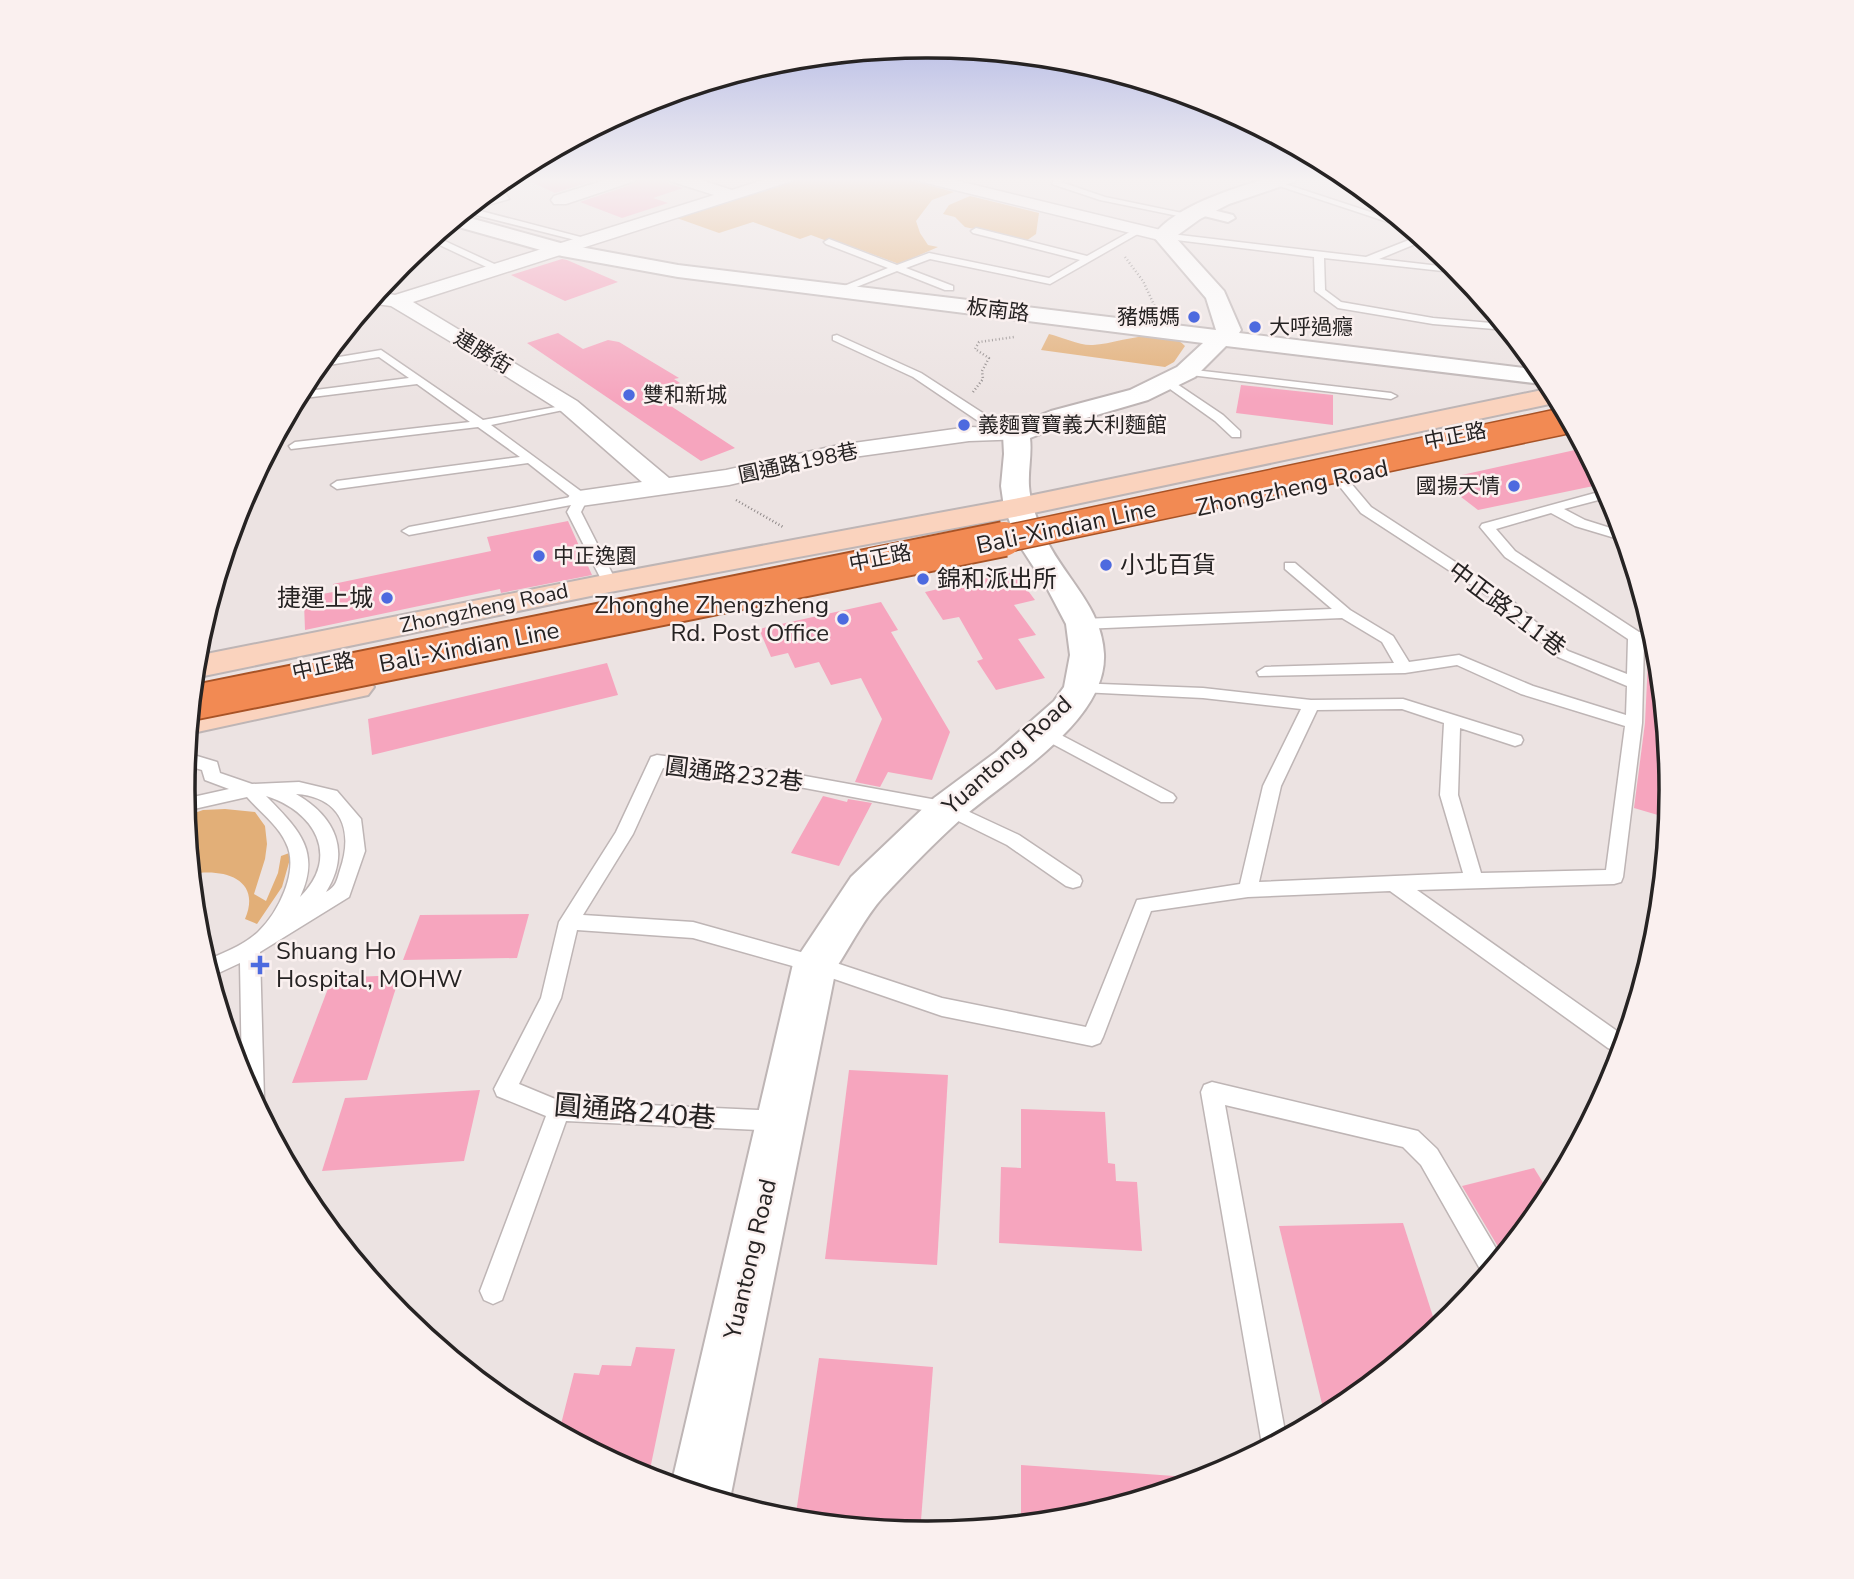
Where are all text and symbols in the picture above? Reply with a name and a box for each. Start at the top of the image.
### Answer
street label: 板南路 [965,292,1031,328]
place label: 豬媽媽 [1117,303,1180,331]
marker: 豬媽媽 [1186,309,1202,325]
place label: 大呼過癮 [1269,313,1353,341]
marker: 大呼過癮 [1247,319,1263,335]
street label: 連勝街 [449,324,517,380]
place label: 雙和新城 [643,381,727,409]
marker: 雙和新城 [621,387,637,403]
place label: 義麵寶寶義大利麵館 [978,411,1167,439]
street label: 中正路 [1421,416,1489,456]
marker: 義麵寶寶義大利麵館 [956,417,972,433]
street label: 圓通路198巷 [736,437,860,489]
street label: Zhongzheng Road [1193,452,1391,524]
place label: 國揚天情 [1416,472,1500,500]
marker: 國揚天情 [1506,478,1522,494]
street label: Bali-Xindian Line [973,492,1159,562]
street label: 中正路 [846,538,914,578]
place label: 中正逸園 [553,542,637,570]
marker: 中正逸園 [531,548,547,564]
place label: 小北百貨 [1120,549,1216,581]
street label: 中正路211巷 [1442,554,1572,664]
marker: 小北百貨 [1098,557,1114,573]
place label: 錦和派出所 [937,563,1057,595]
marker: 錦和派出所 [915,571,931,587]
street label: Zhongzheng Road [397,576,571,640]
place label: 捷運上城 [277,582,373,614]
place label: Zhonghe Zhengzheng Rd. Post Office [594,589,829,649]
marker: 捷運上城 [379,590,395,606]
marker: Zhonghe Zhengzheng Rd. Post Office [835,611,851,627]
street label: Bali-Xindian Line [376,614,562,680]
street label: 中正路 [289,646,357,686]
street label: Yuantong Road [935,688,1079,822]
street label: 圓通路232巷 [663,750,805,798]
place label: Shuang Ho Hospital, MOHW [276,935,462,995]
marker: Shuang Ho Hospital, MOHW [250,955,270,975]
street label: 圓通路240巷 [552,1086,717,1138]
street label: Yuantong Road [716,1176,784,1343]

